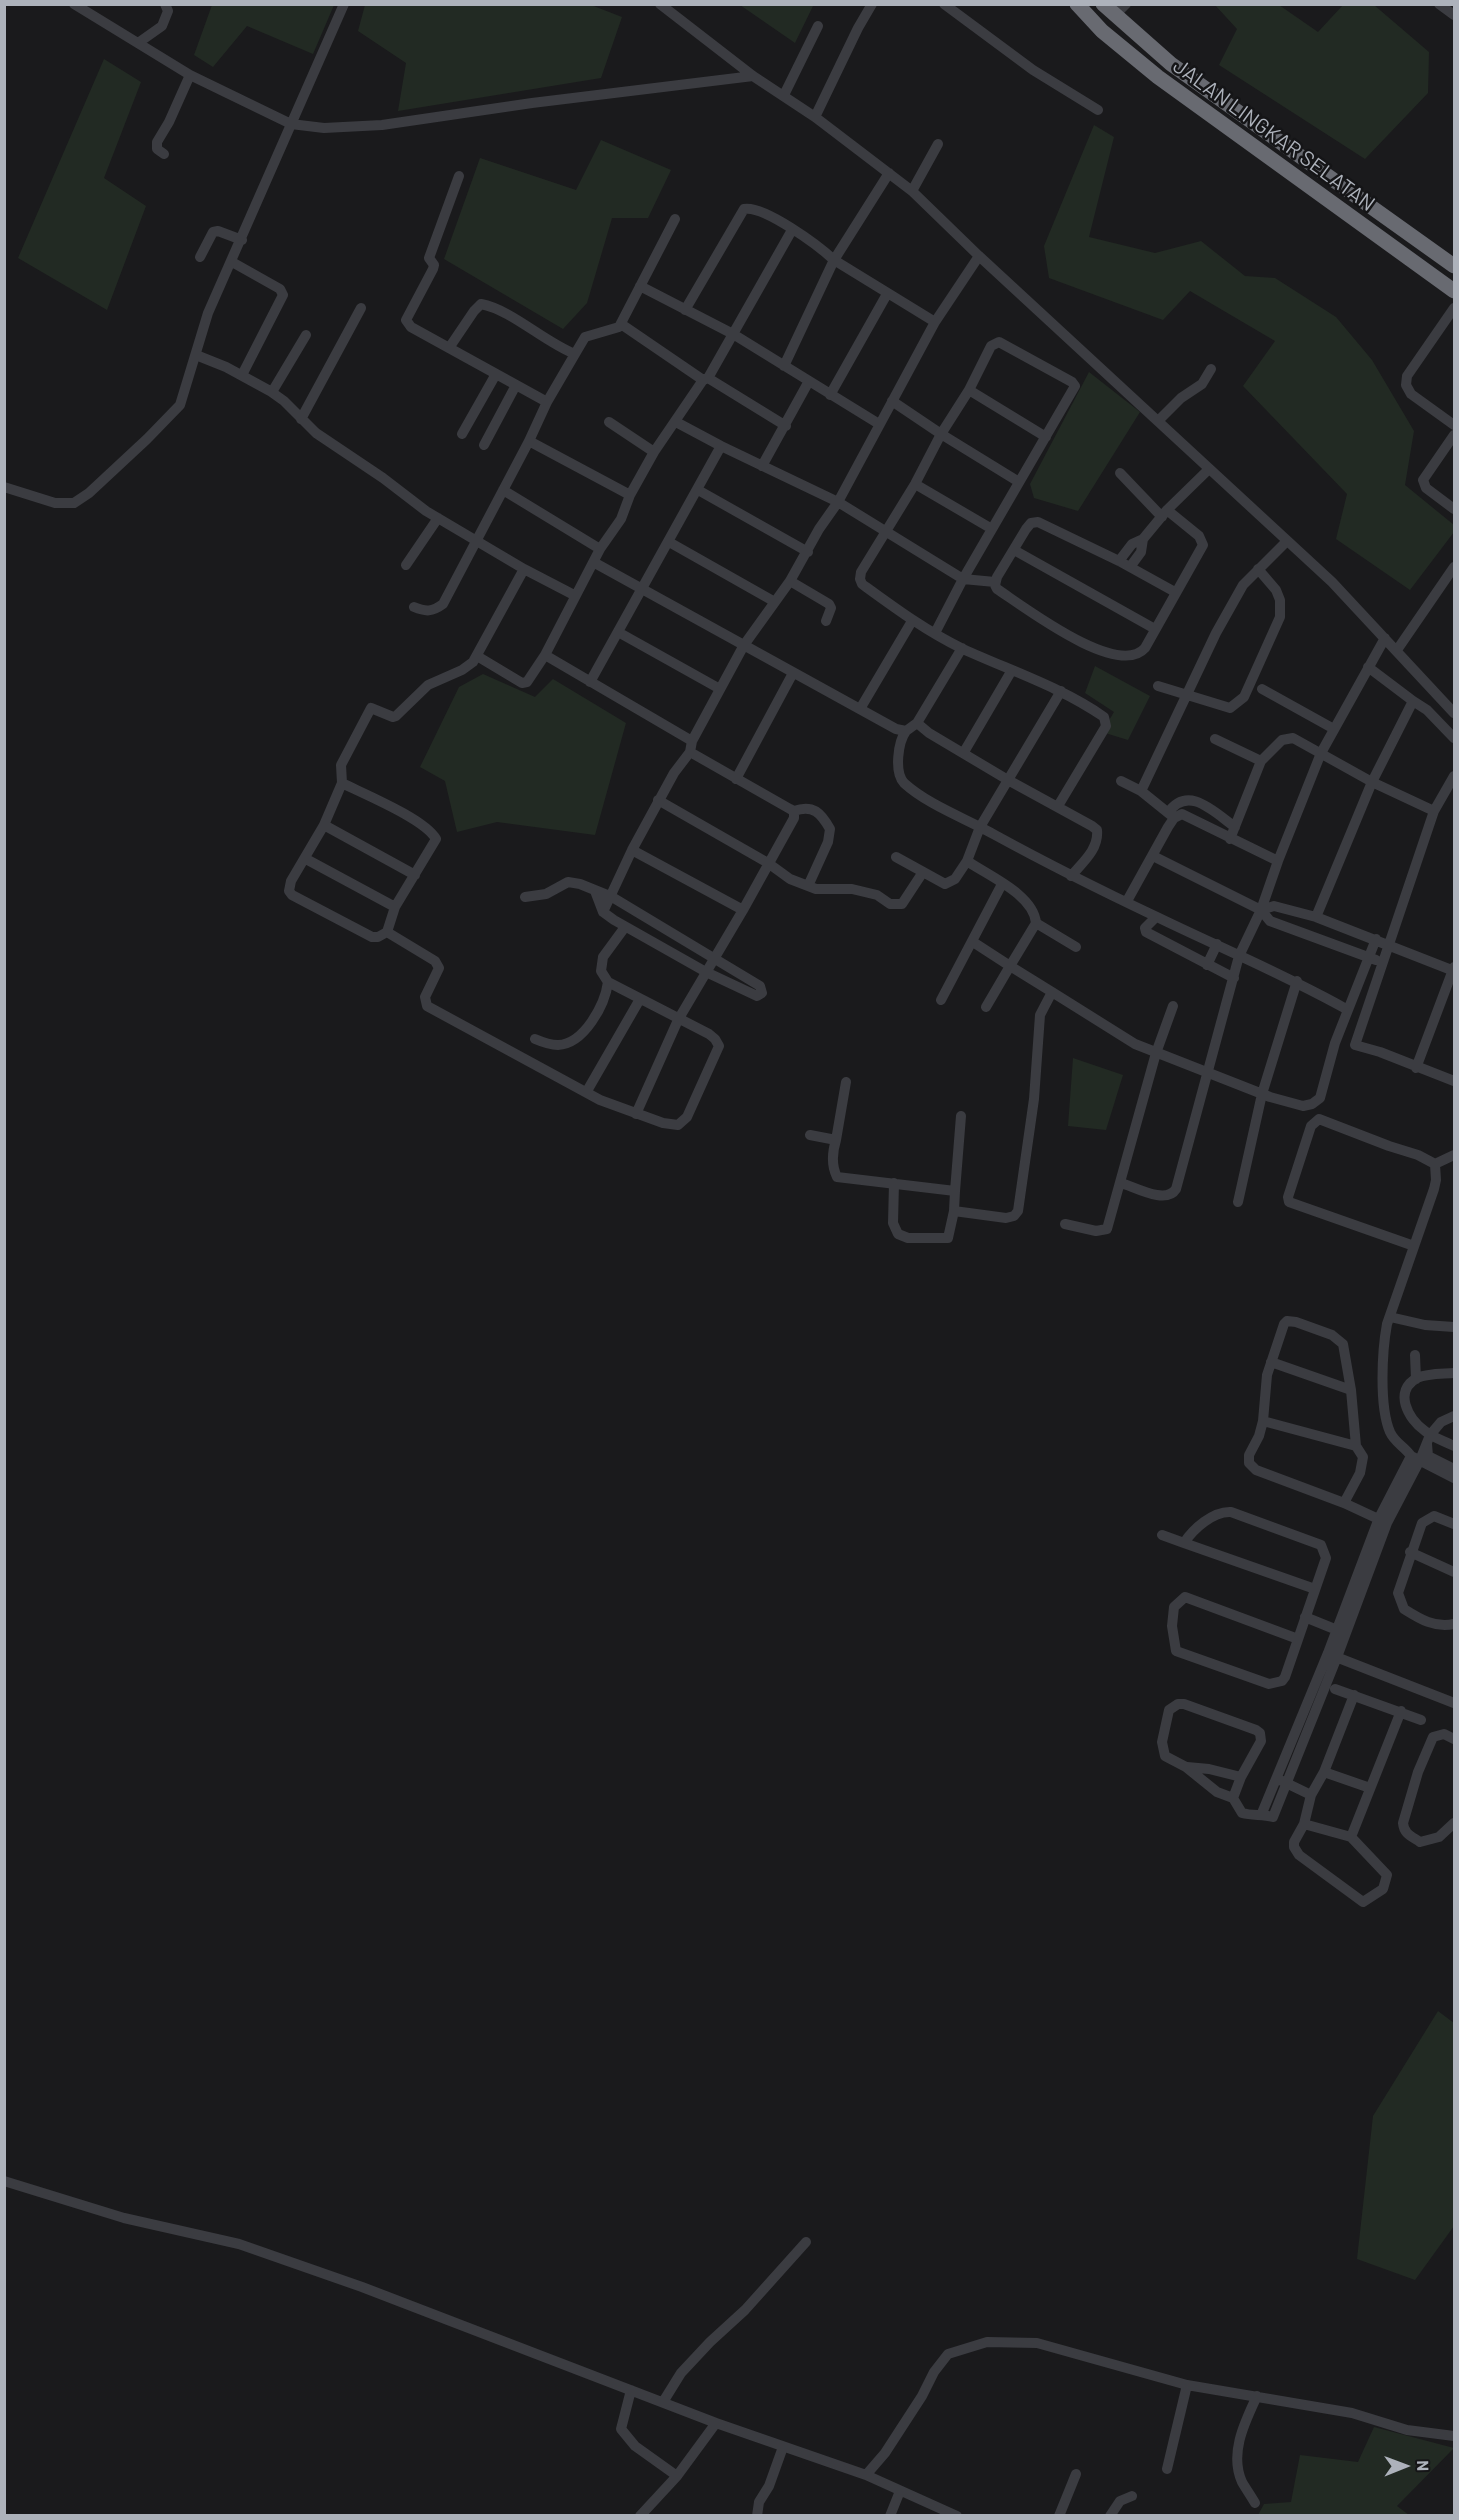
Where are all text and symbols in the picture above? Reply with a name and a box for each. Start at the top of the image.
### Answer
street label: JALAN LINGKAR SELATAN [1168,53,1380,217]
north arrow [1375,2436,1435,2496]
text: N [1414,2460,1433,2471]

